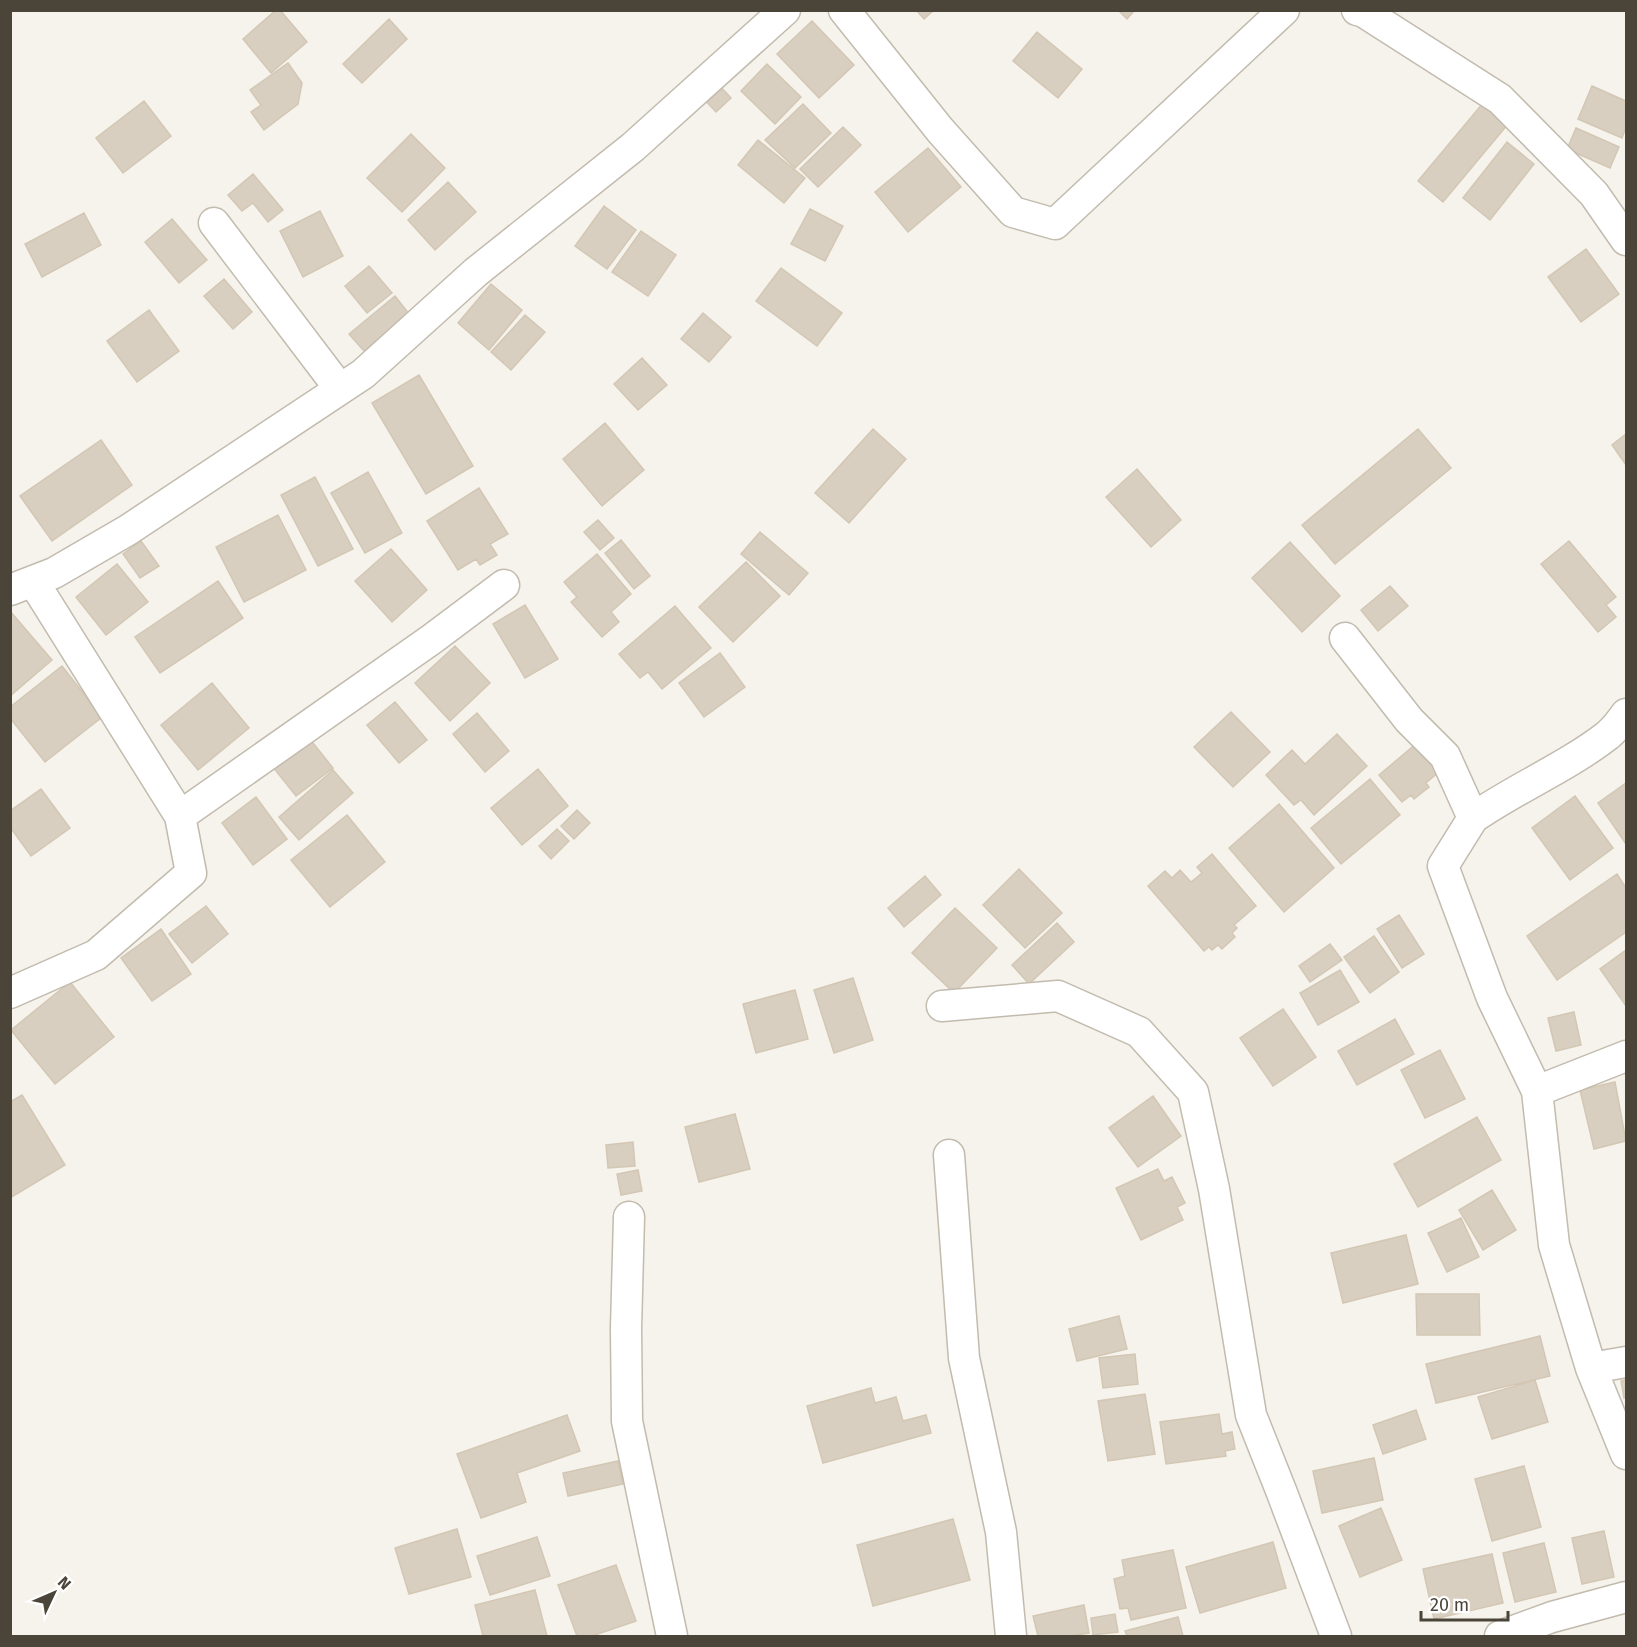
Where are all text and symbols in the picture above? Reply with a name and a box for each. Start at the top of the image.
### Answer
north arrow [24,1563,84,1623]
text: N [54,1573,75,1593]
scale bar [1421,1584,1508,1622]
text: 20 m [1430,1594,1469,1616]

